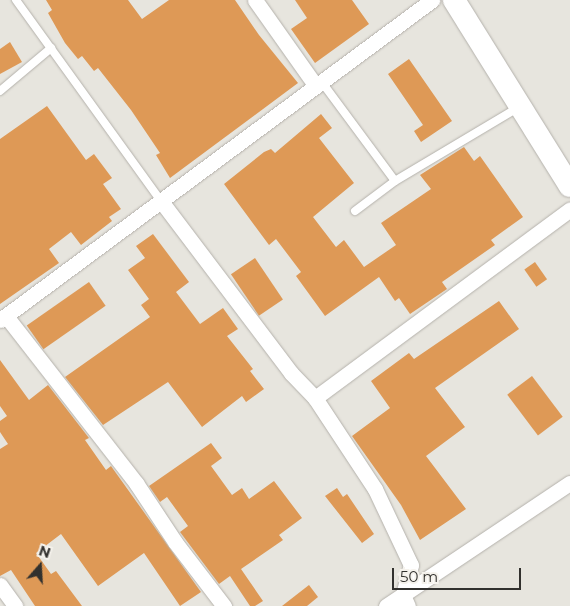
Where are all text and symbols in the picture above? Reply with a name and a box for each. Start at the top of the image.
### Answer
north arrow [15,541,65,591]
text: N [37,541,53,562]
scale bar [395,558,524,590]
text: 50 m [400,567,438,586]

